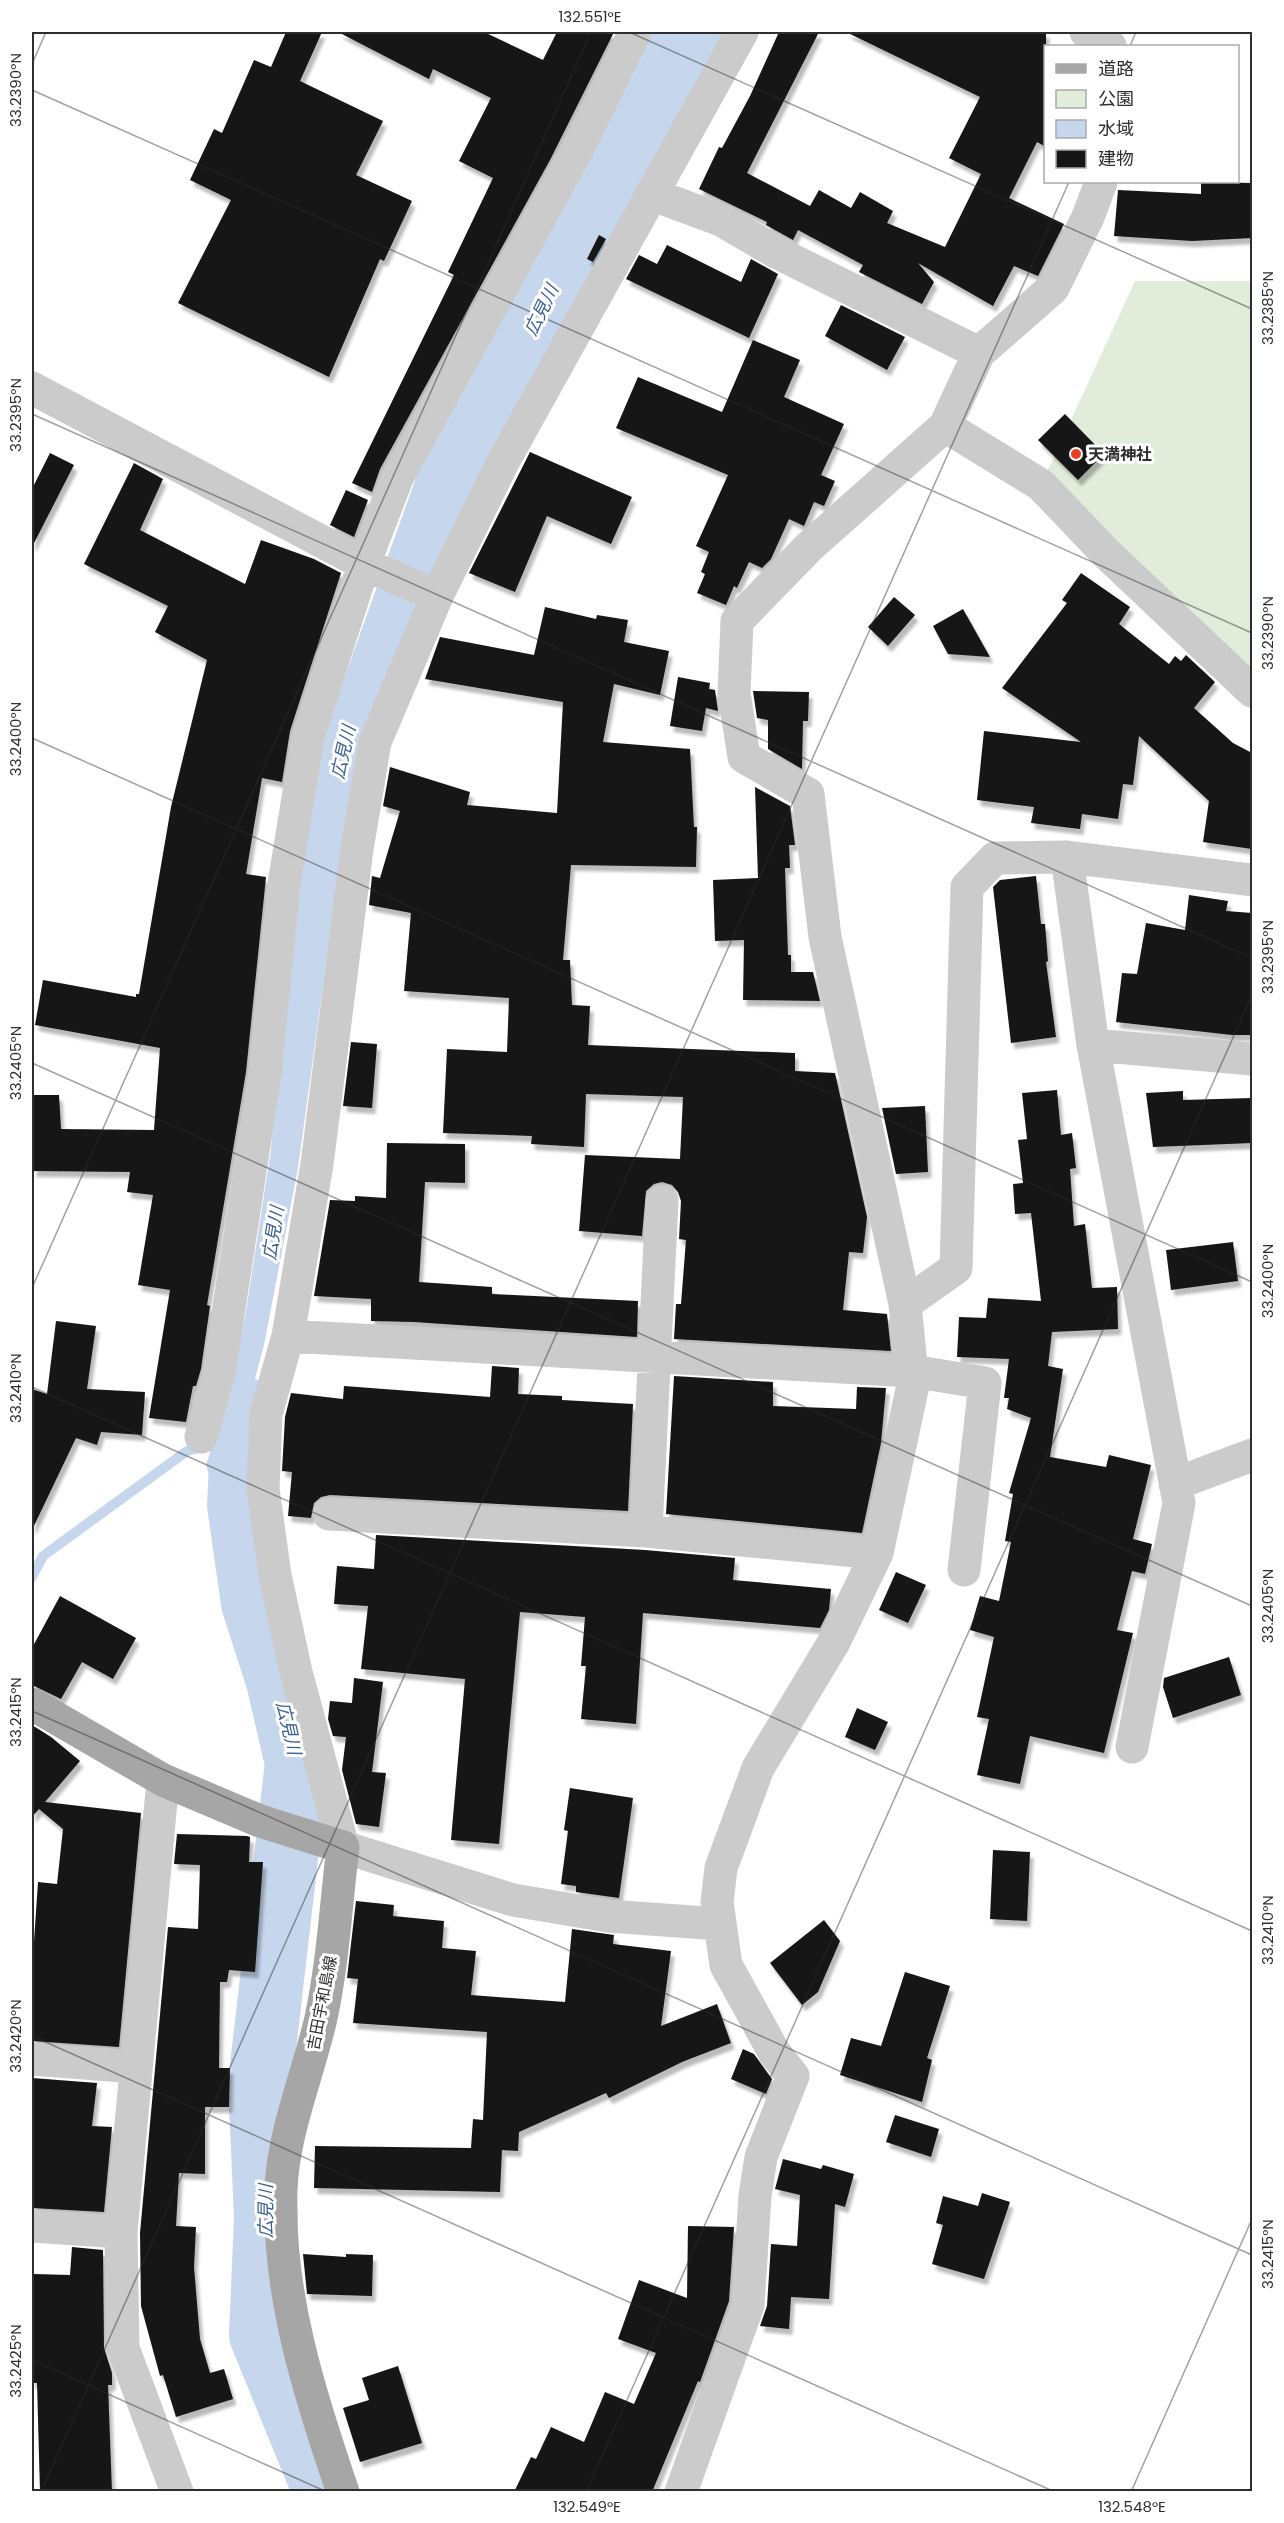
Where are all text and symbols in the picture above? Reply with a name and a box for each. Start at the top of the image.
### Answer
text: 132.551°E [559,6,621,27]
legend [1044,45,1239,183]
text: 33.2390°N [5,53,26,127]
text: 道路 [1098,56,1134,81]
text: 公園 [1098,86,1134,111]
text: 水域 [1098,116,1134,141]
text: 建物 [1098,146,1134,171]
text: 33.2385°N [1257,271,1278,345]
water label: 広見川 [518,278,565,340]
text: 33.2395°N [5,378,26,452]
place label: 天満神社 [1088,443,1152,466]
marker: 天満神社 [1069,447,1083,461]
text: 33.2390°N [1257,596,1278,670]
text: 33.2400°N [5,702,26,776]
water label: 広見川 [325,721,362,781]
text: 33.2395°N [1257,920,1278,994]
text: 33.2405°N [5,1026,26,1100]
water label: 広見川 [256,1202,290,1262]
text: 33.2400°N [1257,1244,1278,1318]
text: 33.2410°N [5,1353,26,1423]
text: 33.2405°N [1257,1569,1278,1643]
text: 33.2415°N [5,1677,26,1747]
water label: 広見川 [271,1699,308,1759]
text: 33.2410°N [1257,1895,1278,1965]
street label: 吉田宇和島線 [302,1954,342,2052]
text: 33.2420°N [5,1999,26,2073]
water label: 広見川 [253,2182,278,2238]
text: 33.2415°N [1257,2219,1278,2289]
text: 33.2425°N [5,2324,26,2398]
text: 132.549°E [553,2496,621,2517]
text: 132.548°E [1098,2496,1166,2517]

